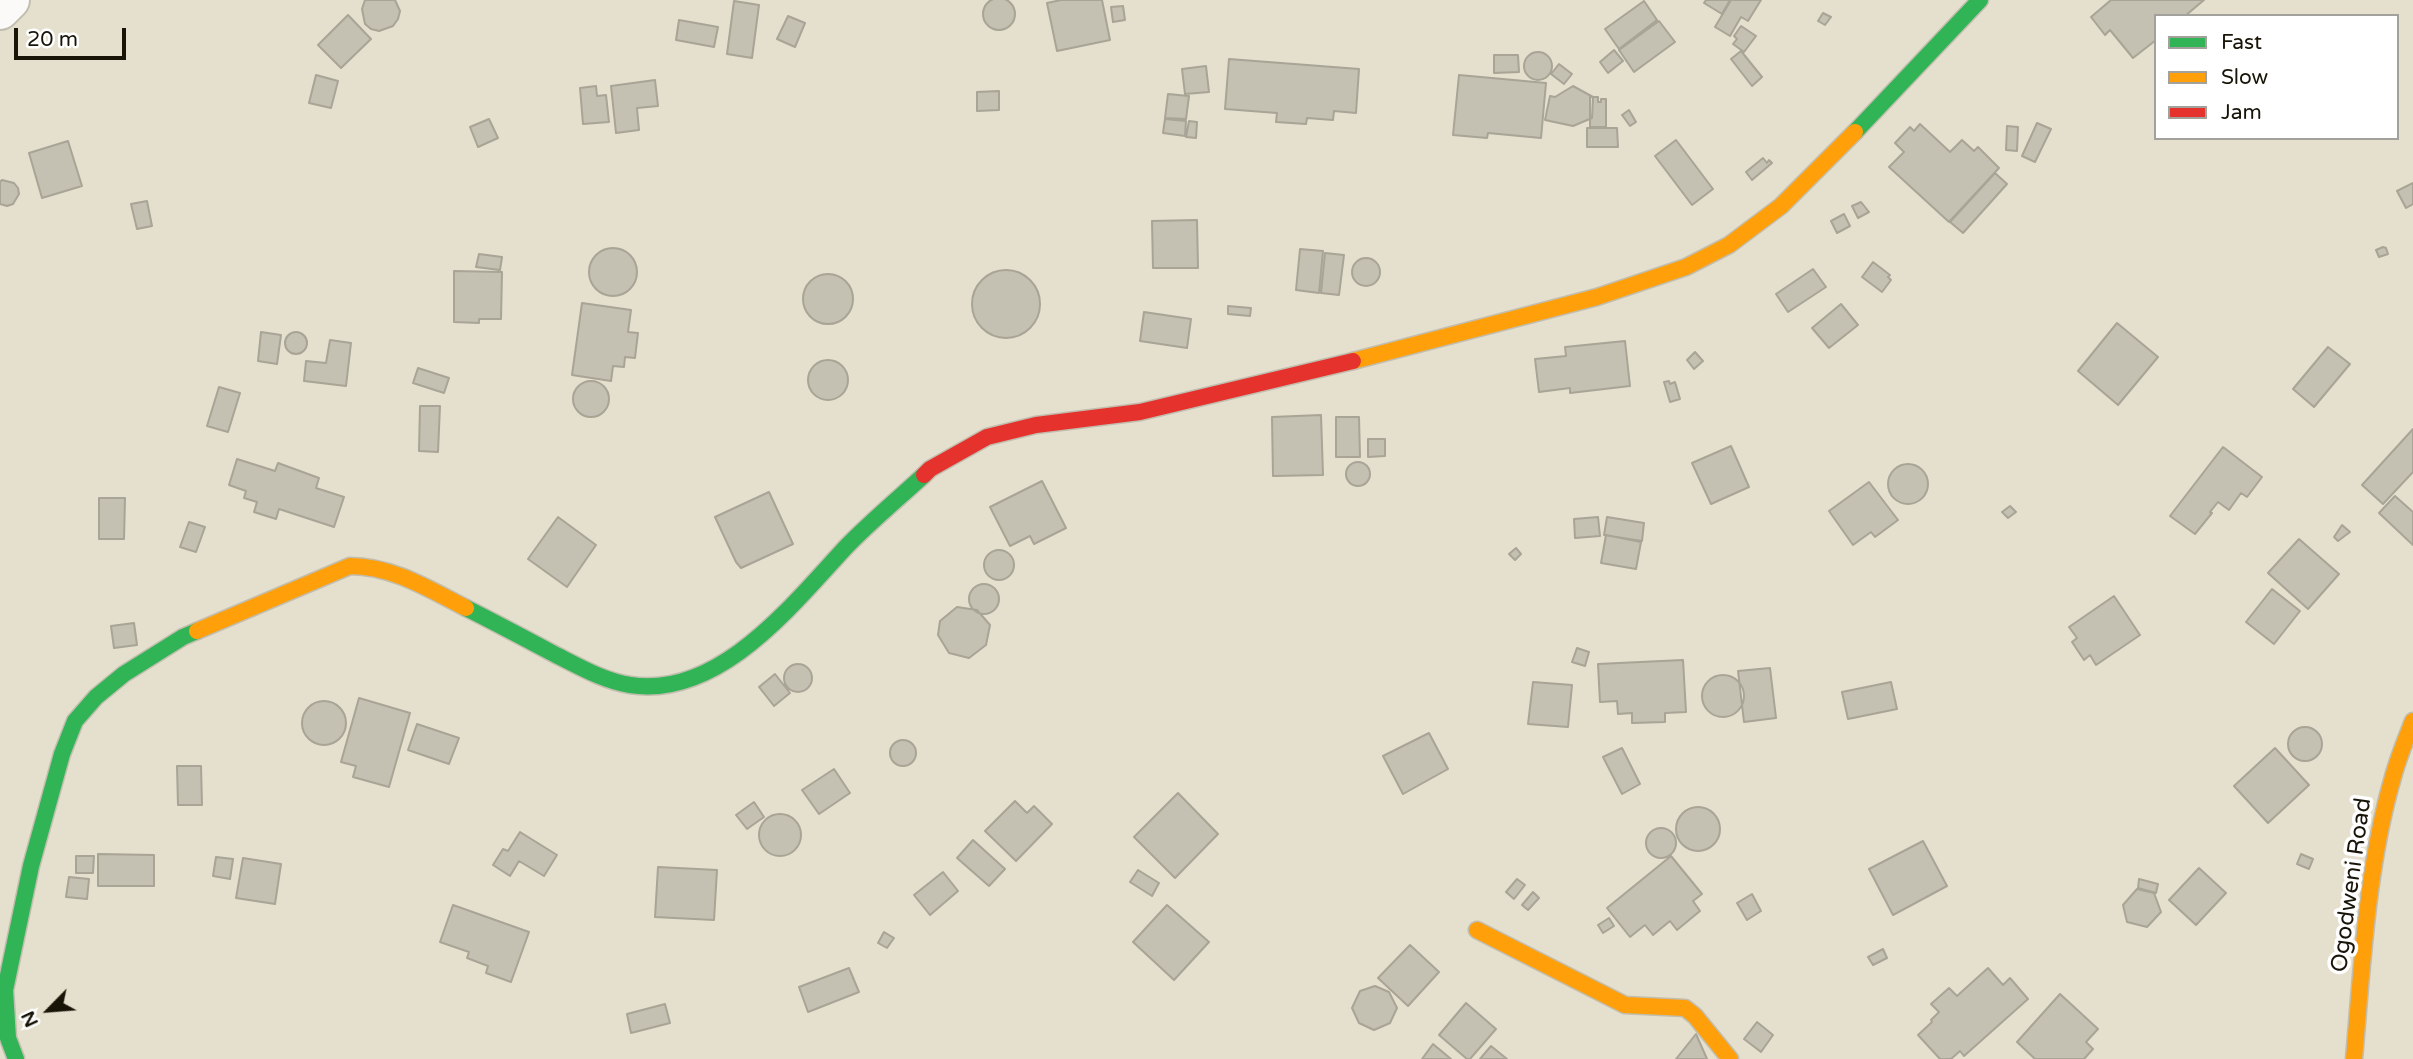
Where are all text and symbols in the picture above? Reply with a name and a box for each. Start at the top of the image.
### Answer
scale bar [18,14,130,58]
legend [2154,14,2399,140]
text: 20 m [27,27,78,52]
text: Fast [2221,30,2262,55]
text: Slow [2221,65,2268,90]
text: Jam [2221,100,2262,125]
street label: Ogodweni Road [2326,796,2378,974]
north arrow [14,975,84,1045]
text: N [17,1007,43,1030]

